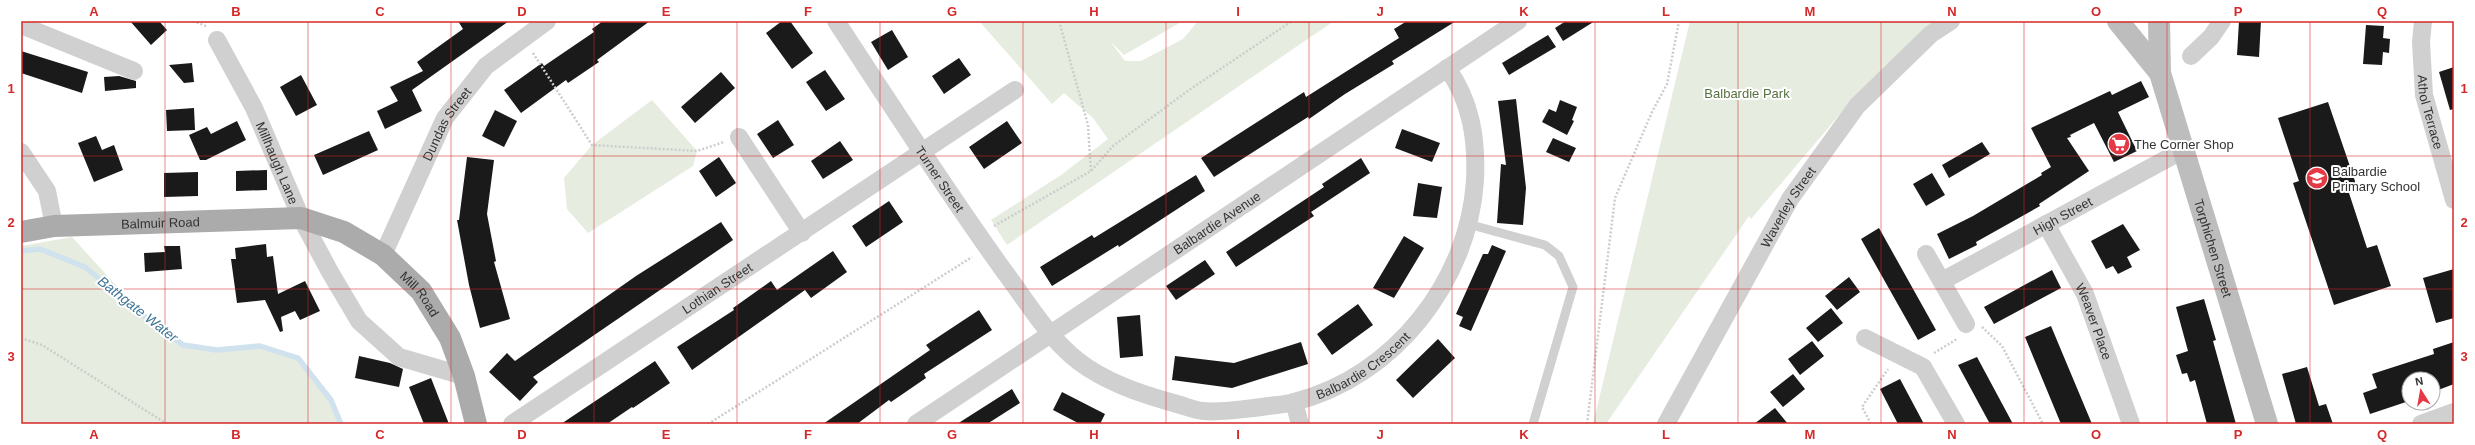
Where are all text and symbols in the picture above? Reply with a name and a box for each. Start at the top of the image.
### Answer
text: A [89,4,99,19]
text: B [231,4,241,19]
text: C [375,4,385,19]
text: D [517,4,527,19]
text: E [662,4,671,19]
text: F [804,4,812,19]
text: G [947,4,957,19]
text: H [1089,4,1099,19]
text: I [1236,4,1240,19]
text: J [1376,4,1384,19]
text: K [1519,4,1529,19]
text: L [1662,4,1670,19]
text: M [1805,4,1815,19]
text: N [1947,4,1957,19]
text: O [2091,4,2101,19]
text: P [2234,4,2243,19]
text: Q [2377,4,2387,19]
street label: Athol Terrace [2415,74,2446,151]
text: 1 [7,81,15,96]
text: 1 [2460,81,2468,96]
street label: Dundas Street [420,84,475,163]
park label: Balbardie Park [1704,86,1790,101]
street label: Millhaugh Lane [253,119,301,207]
supermarket icon: The Corner Shop [2106,131,2132,157]
place label: The Corner Shop [2134,137,2234,152]
street label: Turner Street [912,143,967,215]
street label: Waverley Street [1758,164,1819,250]
place label: Balbardie Primary School [2332,164,2420,194]
school or university icon: Balbardie Primary School [2304,165,2330,191]
street label: Balbardie Avenue [1171,189,1264,258]
street label: High Street [2030,194,2095,238]
street label: Torphichen Street [2191,197,2235,300]
street label: Balmuir Road [121,214,200,232]
text: 2 [7,215,15,230]
text: 2 [2460,215,2468,230]
street label: Lothian Street [679,259,755,317]
street label: Mill Road [397,268,442,320]
water label: Bathgate Water [95,273,182,346]
street label: Weaver Place [2072,281,2115,362]
street label: Balbardie Crescent [1314,329,1413,403]
text: 3 [7,349,15,364]
text: 3 [2460,349,2468,364]
north arrow [2401,371,2441,411]
text: N [2414,375,2424,388]
text: A [89,427,99,442]
text: B [231,427,241,442]
text: C [375,427,385,442]
text: D [517,427,527,442]
text: E [662,427,671,442]
text: F [804,427,812,442]
text: G [947,427,957,442]
text: H [1089,427,1099,442]
text: I [1236,427,1240,442]
text: J [1376,427,1384,442]
text: K [1519,427,1529,442]
text: L [1662,427,1670,442]
text: M [1805,427,1815,442]
text: N [1947,427,1957,442]
text: O [2091,427,2101,442]
text: P [2234,427,2243,442]
text: Q [2377,427,2387,442]

